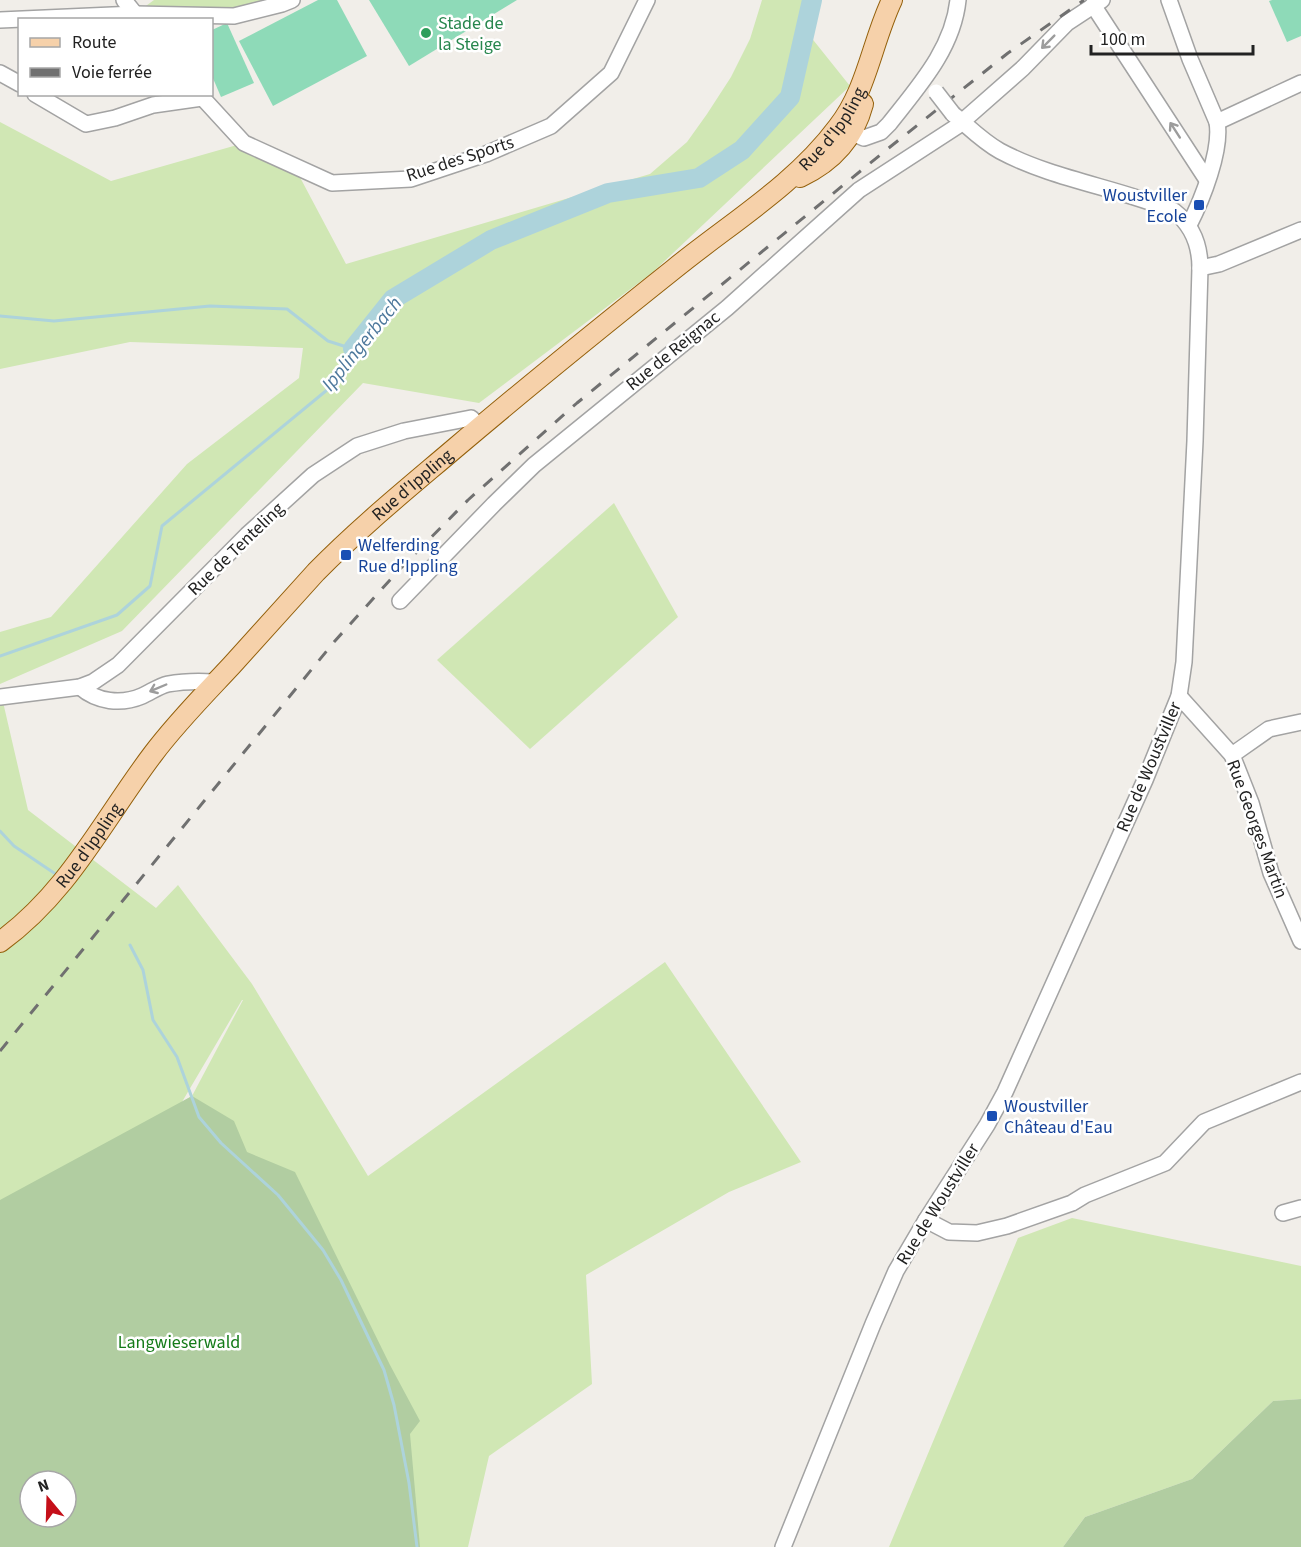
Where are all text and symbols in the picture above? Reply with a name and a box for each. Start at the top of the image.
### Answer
place label: Stade de la Steige [438,11,503,57]
legend [18,18,213,96]
scale bar [1091,18,1253,56]
marker: Stade de la Steige [419,26,433,40]
text: 100 m [1100,27,1145,52]
text: Route [72,30,116,55]
one-way arrow [1041,35,1056,50]
text: Voie ferrée [72,60,152,85]
street label: Rue d'Ippling [793,83,872,177]
one-way arrow [1169,123,1181,139]
street label: Rue des Sports [403,130,517,188]
place label: Woustviller Ecole [1103,183,1188,229]
marker: Woustviller Ecole [1192,198,1206,212]
water label: Ipplingerbach [315,291,409,397]
street label: Rue de Reignac [621,305,725,397]
street label: Rue d'Ippling [366,443,458,526]
street label: Rue de Tenteling [182,497,290,601]
place label: Welferding Rue d'Ippling [358,533,458,579]
marker: Welferding Rue d'Ippling [339,548,353,562]
one-way arrow [149,683,168,694]
street label: Rue de Woustviller [1110,697,1188,836]
street label: Rue Georges Martin [1220,756,1294,902]
street label: Rue d'Ippling [50,798,128,893]
place label: Woustviller Château d'Eau [1004,1094,1113,1140]
marker: Woustviller Château d'Eau [985,1109,999,1123]
street label: Rue de Woustviller [891,1138,986,1270]
park label: Langwieserwald [118,1330,240,1355]
north arrow [18,1469,78,1529]
text: N [35,1474,52,1498]

